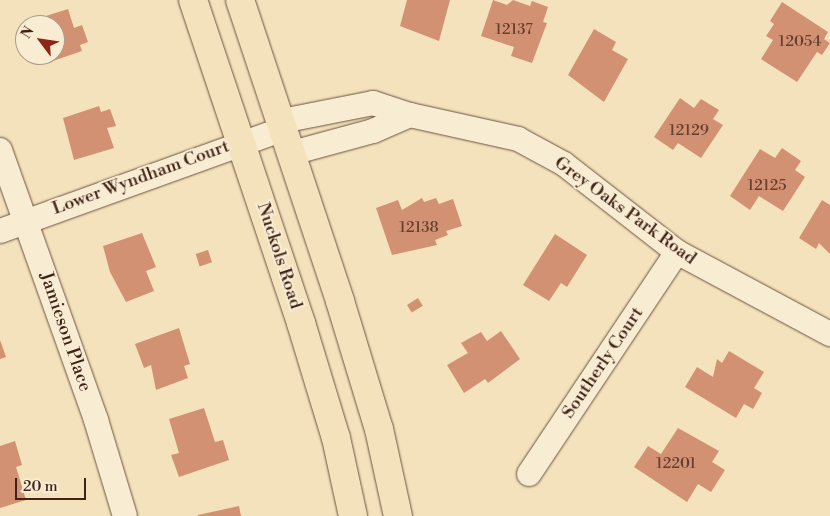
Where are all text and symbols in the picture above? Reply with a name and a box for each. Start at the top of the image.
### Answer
north arrow [15,15,65,65]
house number: 12137 [495,21,533,39]
text: N [17,23,39,42]
house number: 12054 [779,33,821,51]
house number: 12129 [669,122,709,140]
street label: Lower Wyndham Court [49,136,233,220]
street label: Grey Oaks Park Road [550,152,700,270]
house number: 12125 [747,177,787,195]
street label: Nuckols Road [252,200,306,312]
house number: 12138 [399,219,439,237]
street label: Jamieson Place [34,269,96,395]
street label: Southerly Court [558,303,648,423]
house number: 12201 [656,455,696,473]
scale bar [18,468,89,500]
text: 20 m [23,477,58,496]

